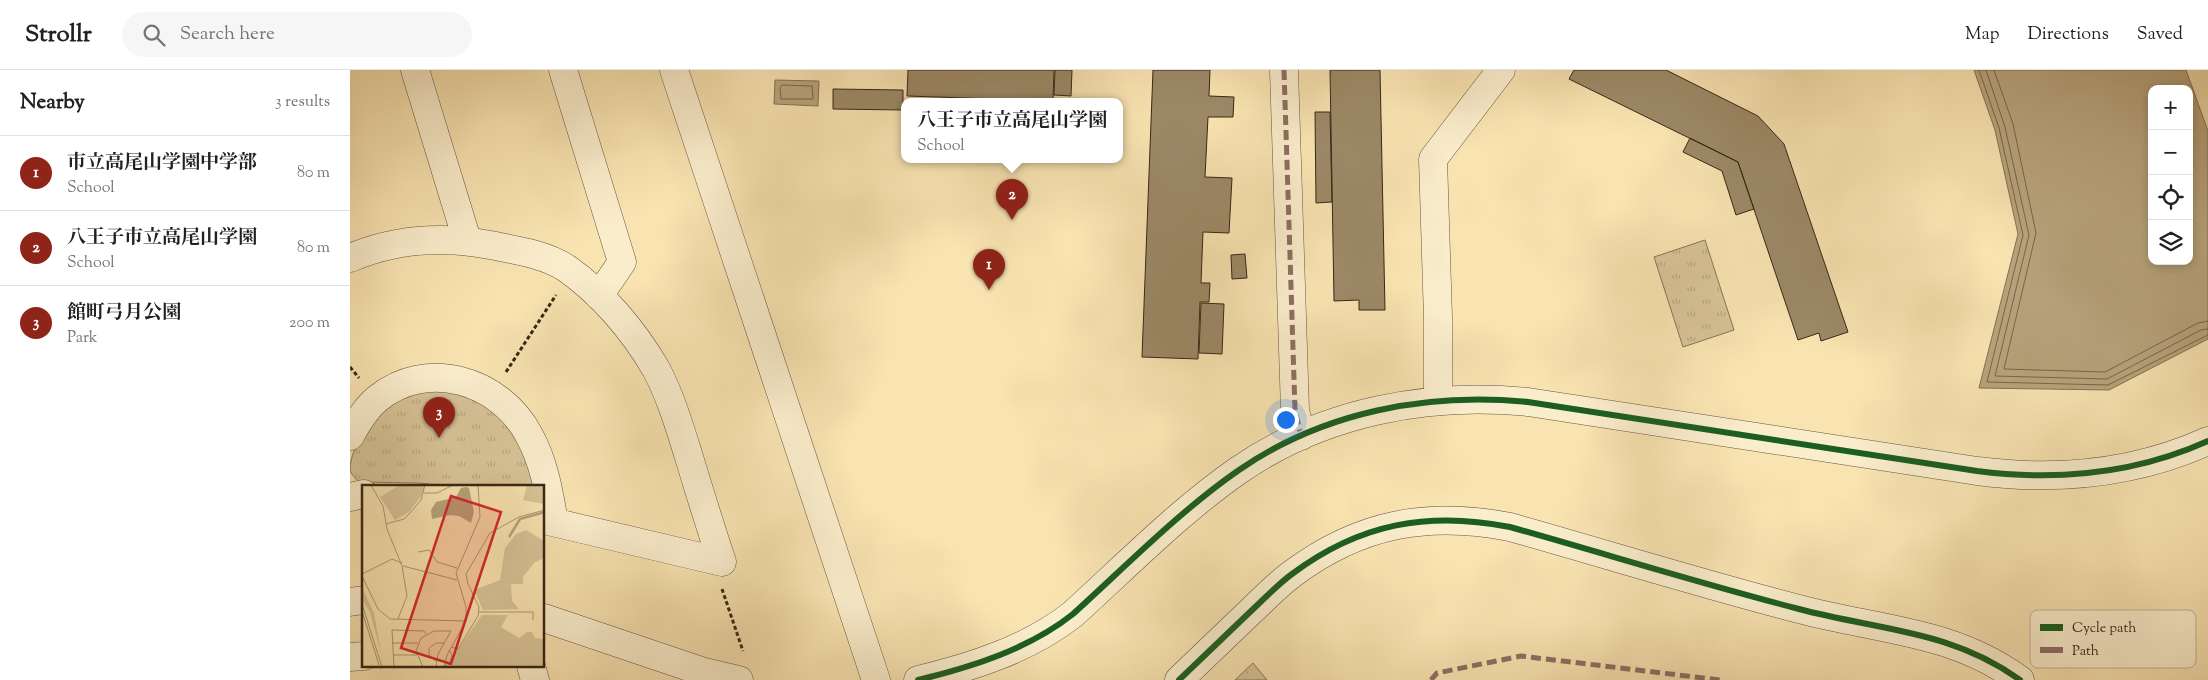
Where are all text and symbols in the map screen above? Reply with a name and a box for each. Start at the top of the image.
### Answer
search box [122,12,472,57]
text: Strollr [25,18,92,52]
icon: search [140,21,168,49]
text: Search here [180,21,275,48]
text: Map [1965,22,2000,48]
text: Directions [2028,22,2109,48]
text: Saved [2137,22,2183,48]
map controls [2148,85,2193,265]
button: + [2148,85,2193,130]
text: Nearby [20,88,85,118]
text: 3 results [275,91,330,114]
popup [901,98,1123,163]
text: 八王子市立高尾山学園 [917,108,1107,135]
button: − [2148,130,2193,175]
text: School [917,135,965,158]
text: 市立高尾山学園中学部 [67,150,257,177]
text: 1 [33,162,39,185]
text: 80 m [297,162,330,185]
button: locate [2148,175,2193,220]
text: School [67,177,115,200]
pin: 2 [996,179,1028,220]
button: layers [2148,220,2193,265]
text: 八王子市立高尾山学園 [67,225,257,252]
text: 2 [32,237,40,260]
text: 80 m [297,237,330,260]
pin: 1 [973,249,1005,290]
text: School [67,252,115,275]
text: 館町弓月公園 [67,300,181,327]
text: 3 [33,312,39,335]
text: 200 m [289,312,330,335]
text: Park [67,327,98,350]
pin: 3 [423,397,455,438]
your location [1273,407,1299,433]
inset map [362,485,545,668]
legend [2030,610,2196,668]
text: Cycle path [2072,619,2136,639]
text: Path [2072,642,2099,662]

